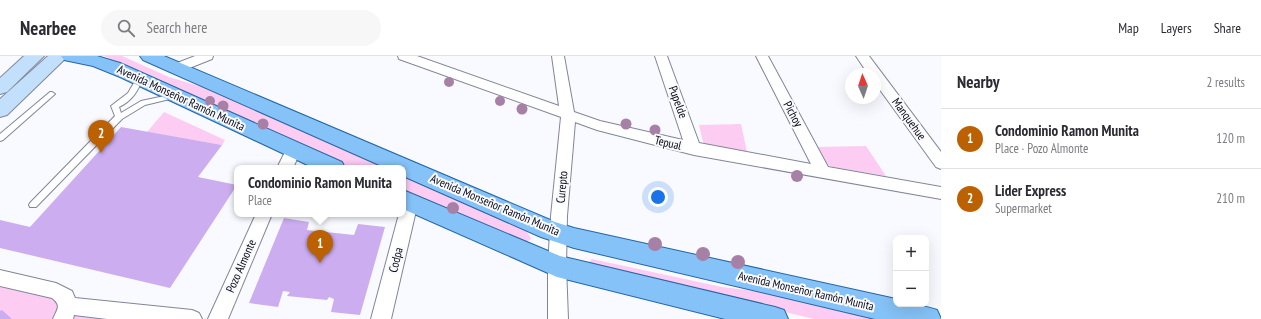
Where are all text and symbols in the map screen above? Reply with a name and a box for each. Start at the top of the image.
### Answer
search box [101,10,381,46]
text: Nearbee [20,16,77,40]
icon: search [115,17,137,39]
text: Search here [147,18,207,37]
text: Map [1118,19,1139,37]
text: Layers [1161,19,1192,37]
text: Share [1214,19,1241,37]
street label: Avenida Monseñor Ramón Munita [115,61,248,134]
north arrow [845,68,881,104]
text: Nearby [957,71,1000,93]
text: 2 results [1206,74,1245,91]
street label: Pupelde [666,84,691,120]
street label: Manquehue [889,95,930,143]
street label: Pichoy [780,98,807,130]
pin: 2 [88,120,114,153]
text: Condominio Ramon Munita [995,121,1139,140]
text: 1 [967,130,973,147]
text: 120 m [1216,130,1245,147]
street label: Tepual [653,132,683,153]
text: Place · Pozo Almonte [995,140,1088,157]
popup [234,165,406,217]
street label: Avenida Monseñor Ramón Munita [428,170,562,239]
street label: Curepto [553,170,570,204]
text: Condominio Ramon Munita [248,173,392,192]
text: Lider Express [995,181,1066,200]
your location [648,187,668,207]
text: 2 [967,190,973,207]
text: 210 m [1216,190,1245,207]
text: Place [248,192,272,209]
text: Supermarket [995,200,1052,217]
pin: 1 [307,230,333,263]
map controls [893,235,929,307]
button: + [893,235,929,271]
street label: Pozo Almonte [222,237,259,295]
street label: Codpa [385,245,406,274]
street label: Avenida Monseñor Ramón Munita [737,268,876,313]
button: − [893,271,929,307]

